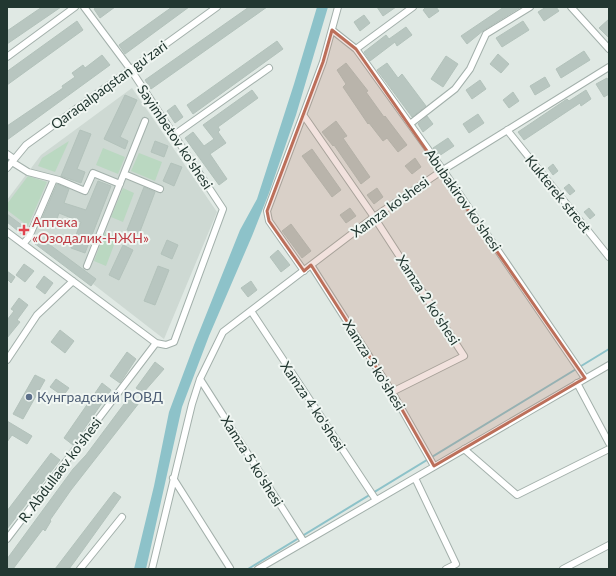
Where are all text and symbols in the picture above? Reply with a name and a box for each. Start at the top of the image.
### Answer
street label: Qaraqalpaqstan gu'zari [47,37,170,133]
street label: Sayimbetov ko'shesi [134,81,217,192]
street label: Abubakirov ko'shesi [422,145,505,254]
street label: Kukterek street [522,152,595,236]
street label: Xamza ko'shesi [347,173,432,241]
place label: Аптека «Озодалик-НЖН» [32,213,149,246]
marker: Аптека «Озодалик-НЖН» [19,225,29,235]
street label: Xamza 2 ko'shesi [393,252,464,348]
street label: Xamza 3 ko'shesi [340,316,409,413]
street label: Xamza 4 ko'shesi [277,358,349,454]
place label: Кунградский РОВД [37,388,163,405]
marker: Кунградский РОВД [24,392,34,402]
street label: Xamza 5 ko'shesi [218,412,287,509]
street label: R. Abdullaev ko'shesi [15,414,105,526]

